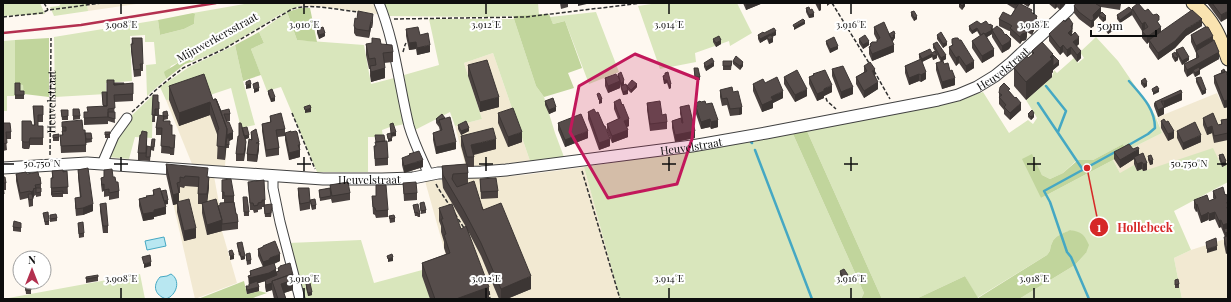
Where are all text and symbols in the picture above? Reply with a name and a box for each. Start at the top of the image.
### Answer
street label: Mijnwerkersstraat [174,8,260,65]
scale bar [1091,12,1156,38]
text: 3.908°E [105,17,137,31]
text: 3.910°E [289,17,319,31]
text: 3.912°E [471,17,501,31]
text: 3.914°E [654,17,684,31]
text: 3.916°E [836,17,866,31]
text: 3.918°E [1019,17,1049,31]
text: 50 m [1097,17,1123,33]
street label: Heuvelstraat [973,43,1032,93]
street label: Heuvelstraat [43,70,58,133]
street label: Heuvelstraat [659,133,723,158]
text: 50.750°N [24,156,60,170]
text: 50.750°N [1171,156,1207,170]
street label: Heuvelstraat [338,171,401,187]
callout: Hollebeek [1089,215,1181,239]
text: 1 [1097,219,1102,235]
text: Hollebeek [1117,219,1174,235]
north arrow [12,250,52,290]
text: N [28,252,36,267]
text: 3.908°E [105,271,137,285]
text: 3.910°E [289,271,319,285]
text: 3.912°E [471,271,501,285]
text: 3.914°E [654,271,684,285]
text: 3.916°E [836,271,866,285]
text: 3.918°E [1019,271,1049,285]

